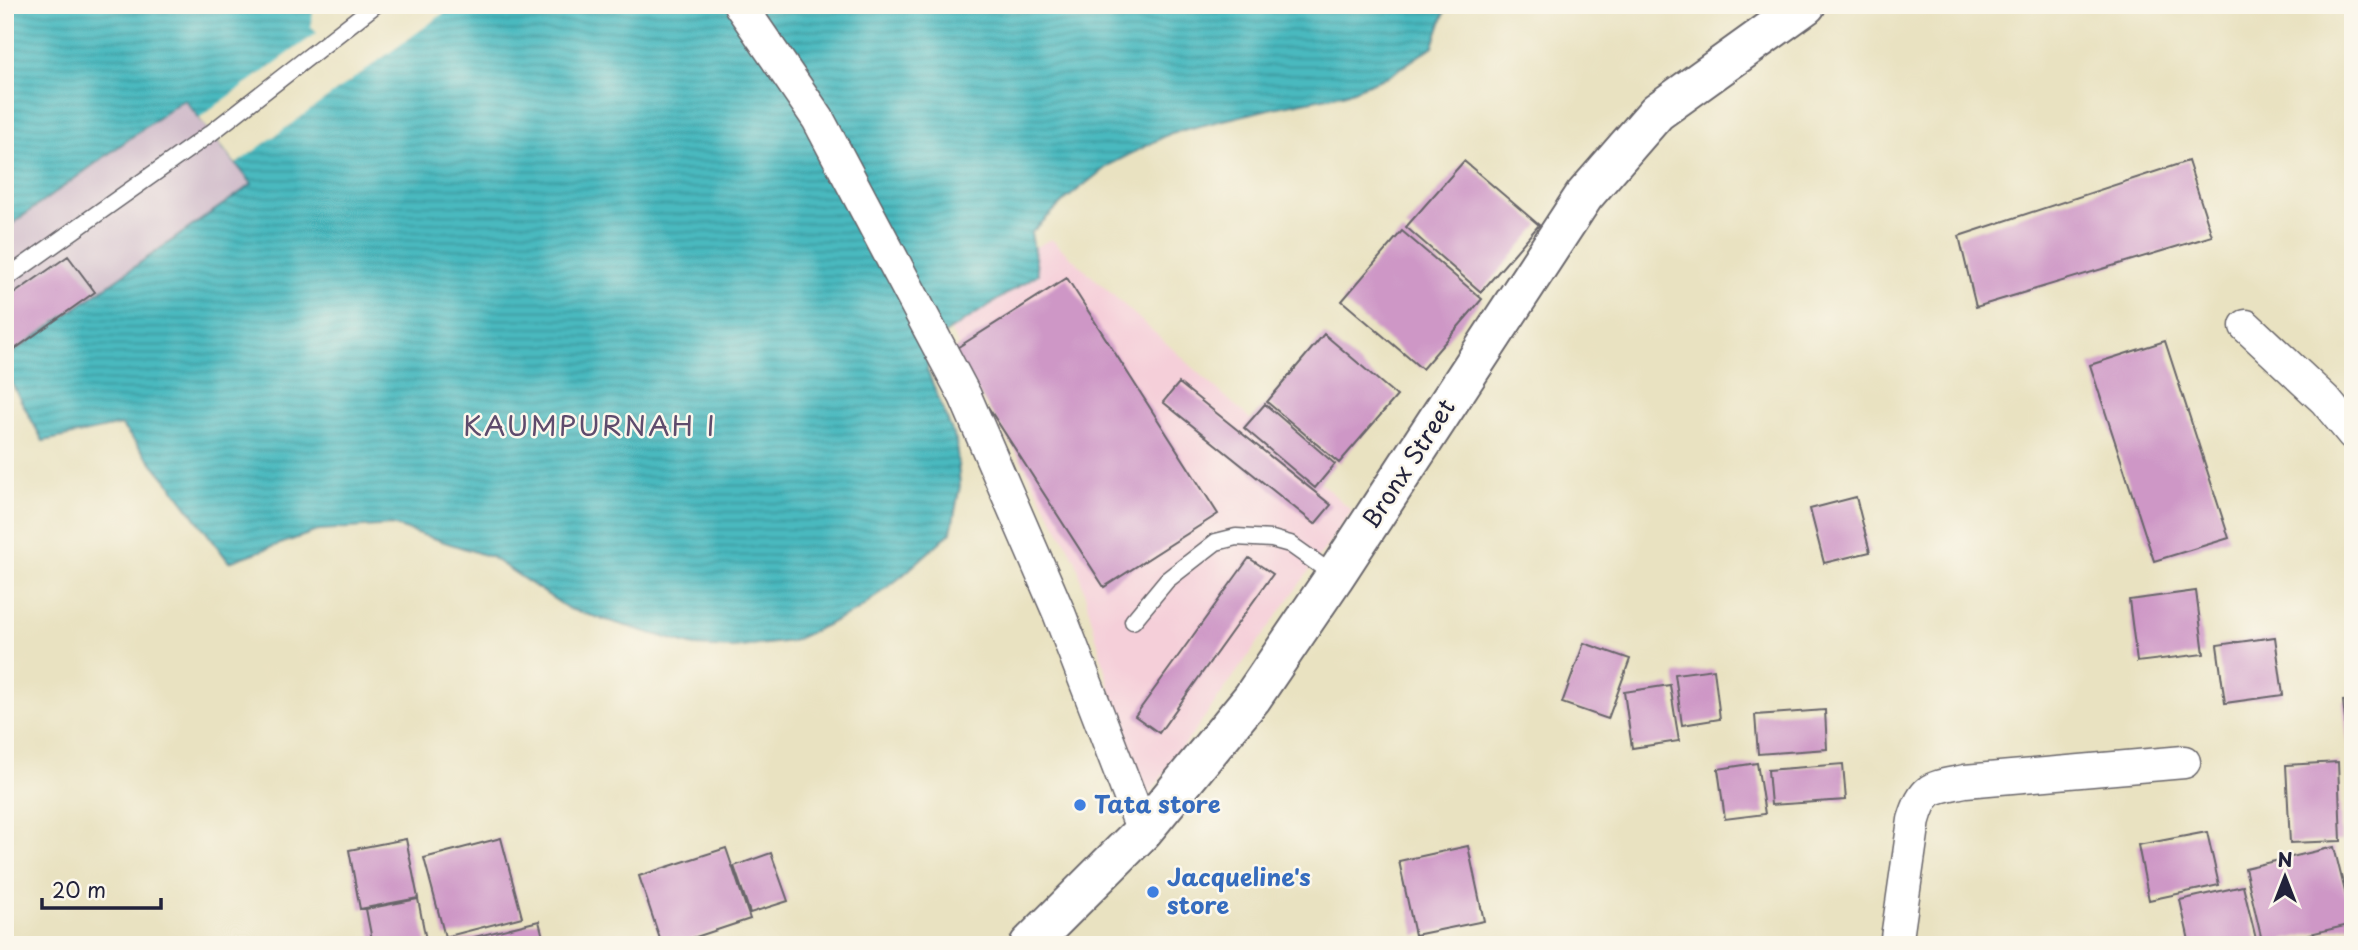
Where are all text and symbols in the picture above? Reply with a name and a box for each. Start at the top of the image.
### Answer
street label: Bronx Street [1352,391,1463,535]
district label: KAUMPURNAH I [463,403,717,446]
place label: Tata store [1094,785,1221,821]
marker: Tata store [1072,797,1088,813]
north arrow [2250,842,2320,912]
text: N [2277,845,2293,873]
place label: Jacqueline's store [1167,858,1311,922]
scale bar [42,866,161,910]
text: 20 m [52,873,106,905]
marker: Jacqueline's store [1145,884,1161,900]

